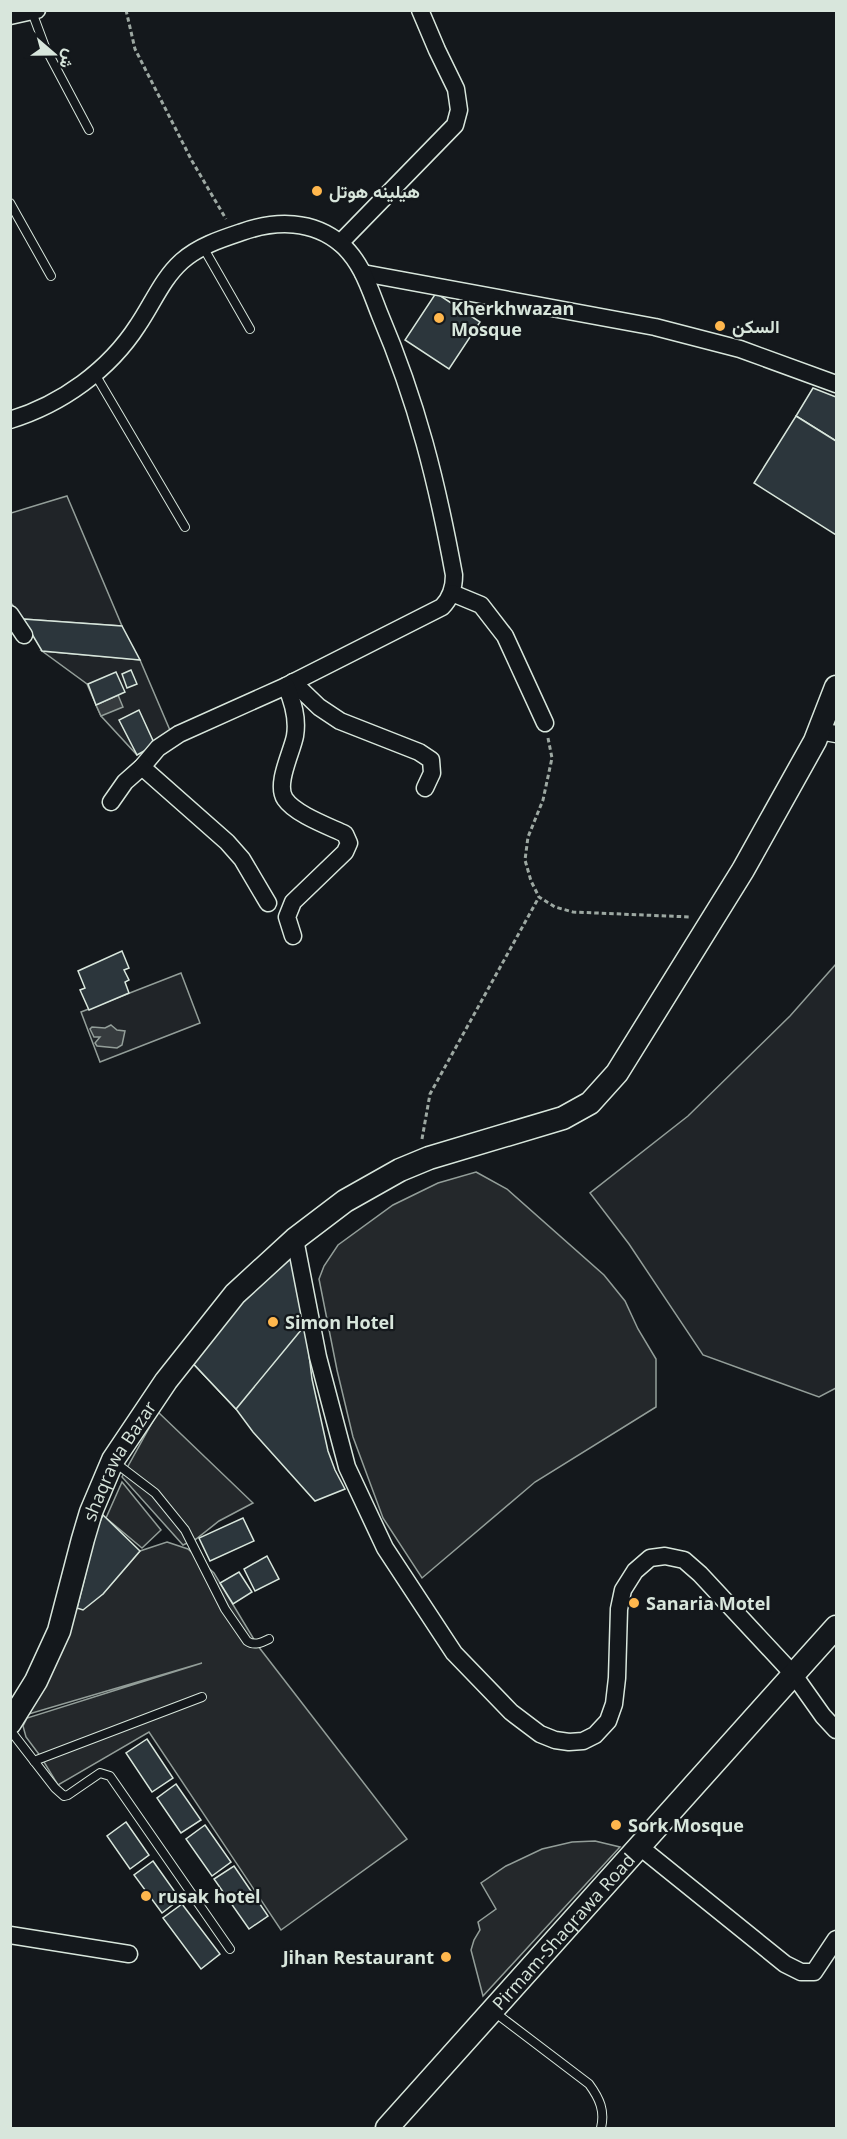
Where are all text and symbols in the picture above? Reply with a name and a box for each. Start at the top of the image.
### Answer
north arrow [24,24,84,84]
text: ش [54,46,82,72]
place label: هيلينه هوتل [329,179,420,203]
marker: هيلينه هوتل [310,184,324,198]
place label: Kherkhwazan Mosque [451,296,574,341]
marker: Kherkhwazan Mosque [432,311,446,325]
place label: السكن [732,314,780,338]
marker: السكن [713,319,727,333]
place label: Simon Hotel [285,1310,395,1334]
marker: Simon Hotel [266,1315,280,1329]
street label: shaqrawa Bazar [77,1396,162,1524]
place label: Sanaria Motel [646,1591,771,1615]
marker: Sanaria Motel [627,1596,641,1610]
place label: Sork Mosque [628,1813,744,1837]
marker: Sork Mosque [609,1818,623,1832]
street label: Pirmam-Shaqrawa Road [487,1848,640,2015]
place label: rusak hotel [158,1884,261,1908]
marker: rusak hotel [139,1889,153,1903]
place label: Jihan Restaurant [281,1945,434,1969]
marker: Jihan Restaurant [439,1950,453,1964]

